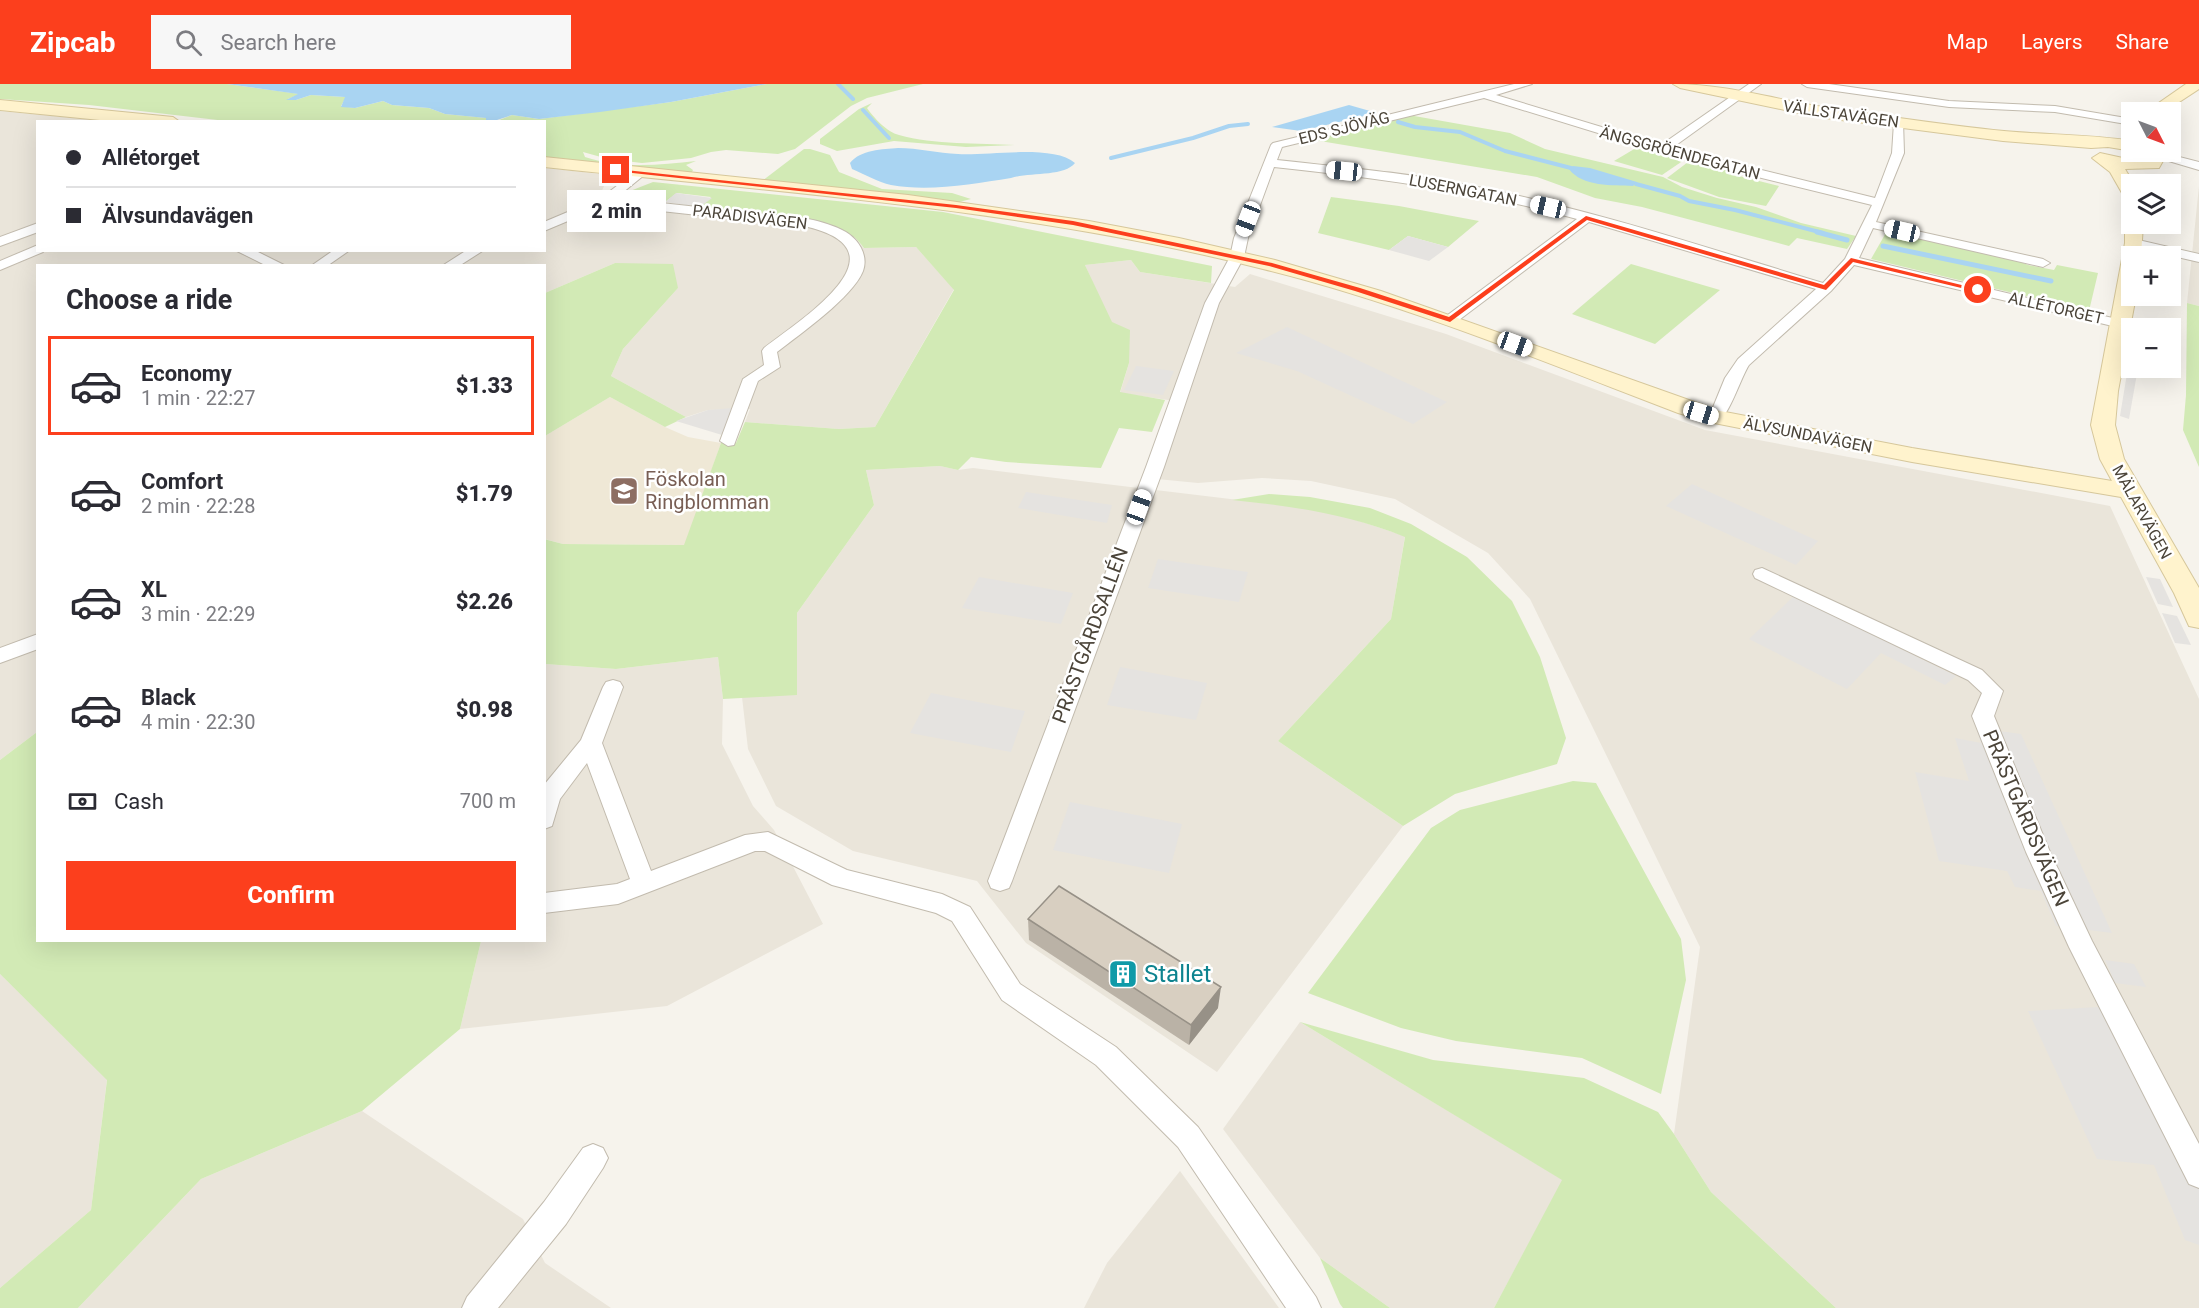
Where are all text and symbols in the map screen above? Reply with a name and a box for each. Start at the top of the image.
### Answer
search box [151,15,571,69]
text: Zipcab [30,26,115,59]
icon: search [172,26,205,59]
text: Search here [220,30,336,55]
text: Map [1946,30,1988,54]
text: Layers [2021,30,2082,54]
text: Share [2115,30,2169,54]
street label: VÄLLSTAVÄGEN [1782,96,1900,132]
north arrow [2121,102,2181,162]
map controls [2121,102,2181,378]
street label: EDS SJÖVÄG [1297,108,1391,148]
street label: ÄNGSGRÖENDEGATAN [1598,122,1762,184]
text: Allétorget [102,145,200,170]
route end [602,156,629,183]
car [1325,160,1363,182]
street label: LUSERNGATAN [1407,170,1519,210]
button: layers [2121,174,2181,234]
callout: 2 min [566,191,666,233]
car [1528,194,1568,220]
text: 2 min [591,199,642,223]
car [1233,199,1263,239]
street label: PARADISVÄGEN [692,201,808,233]
text: Älvsundavägen [102,203,253,228]
car [1882,218,1922,244]
button: + [2121,246,2181,306]
route start [1964,276,1991,303]
text: Choose a ride [66,284,232,316]
street label: ALLÉTORGET [2007,288,2106,328]
button: − [2121,318,2181,378]
car [1495,329,1535,359]
icon: car [69,359,123,413]
text: Economy [141,361,232,386]
text: $1.33 [456,373,513,398]
text: 1 min · 22:27 [141,386,256,410]
car [1681,399,1721,427]
street label: ÄLVSUNDAVÄGEN [1742,413,1874,457]
street label: MÄLARVÄGEN [2108,462,2176,562]
icon: car [69,467,123,521]
place label: Föskolan Ringblomman [645,467,769,514]
text: Comfort [141,469,223,494]
school or university icon: Föskolan Ringblomman [608,475,640,507]
text: $1.79 [456,481,513,506]
car [1124,487,1154,527]
text: 2 min · 22:28 [141,494,256,518]
street label: PRÄSTGÅRDSALLÉN [1047,544,1133,726]
icon: car [69,575,123,629]
text: XL [141,577,167,602]
text: $2.26 [456,589,513,614]
text: 3 min · 22:29 [141,602,256,626]
icon: car [69,683,123,737]
text: Black [141,685,196,710]
text: $0.98 [456,697,513,722]
text: 4 min · 22:30 [141,710,256,734]
street label: PRÄSTGÅRDSVÄGEN [1978,726,2074,910]
icon: cash [66,785,99,818]
text: Cash [114,789,164,814]
text: 700 m [460,789,516,813]
button: Confirm [66,861,516,930]
building icon: Stallet [1107,958,1139,990]
place label: Stallet [1144,960,1212,988]

